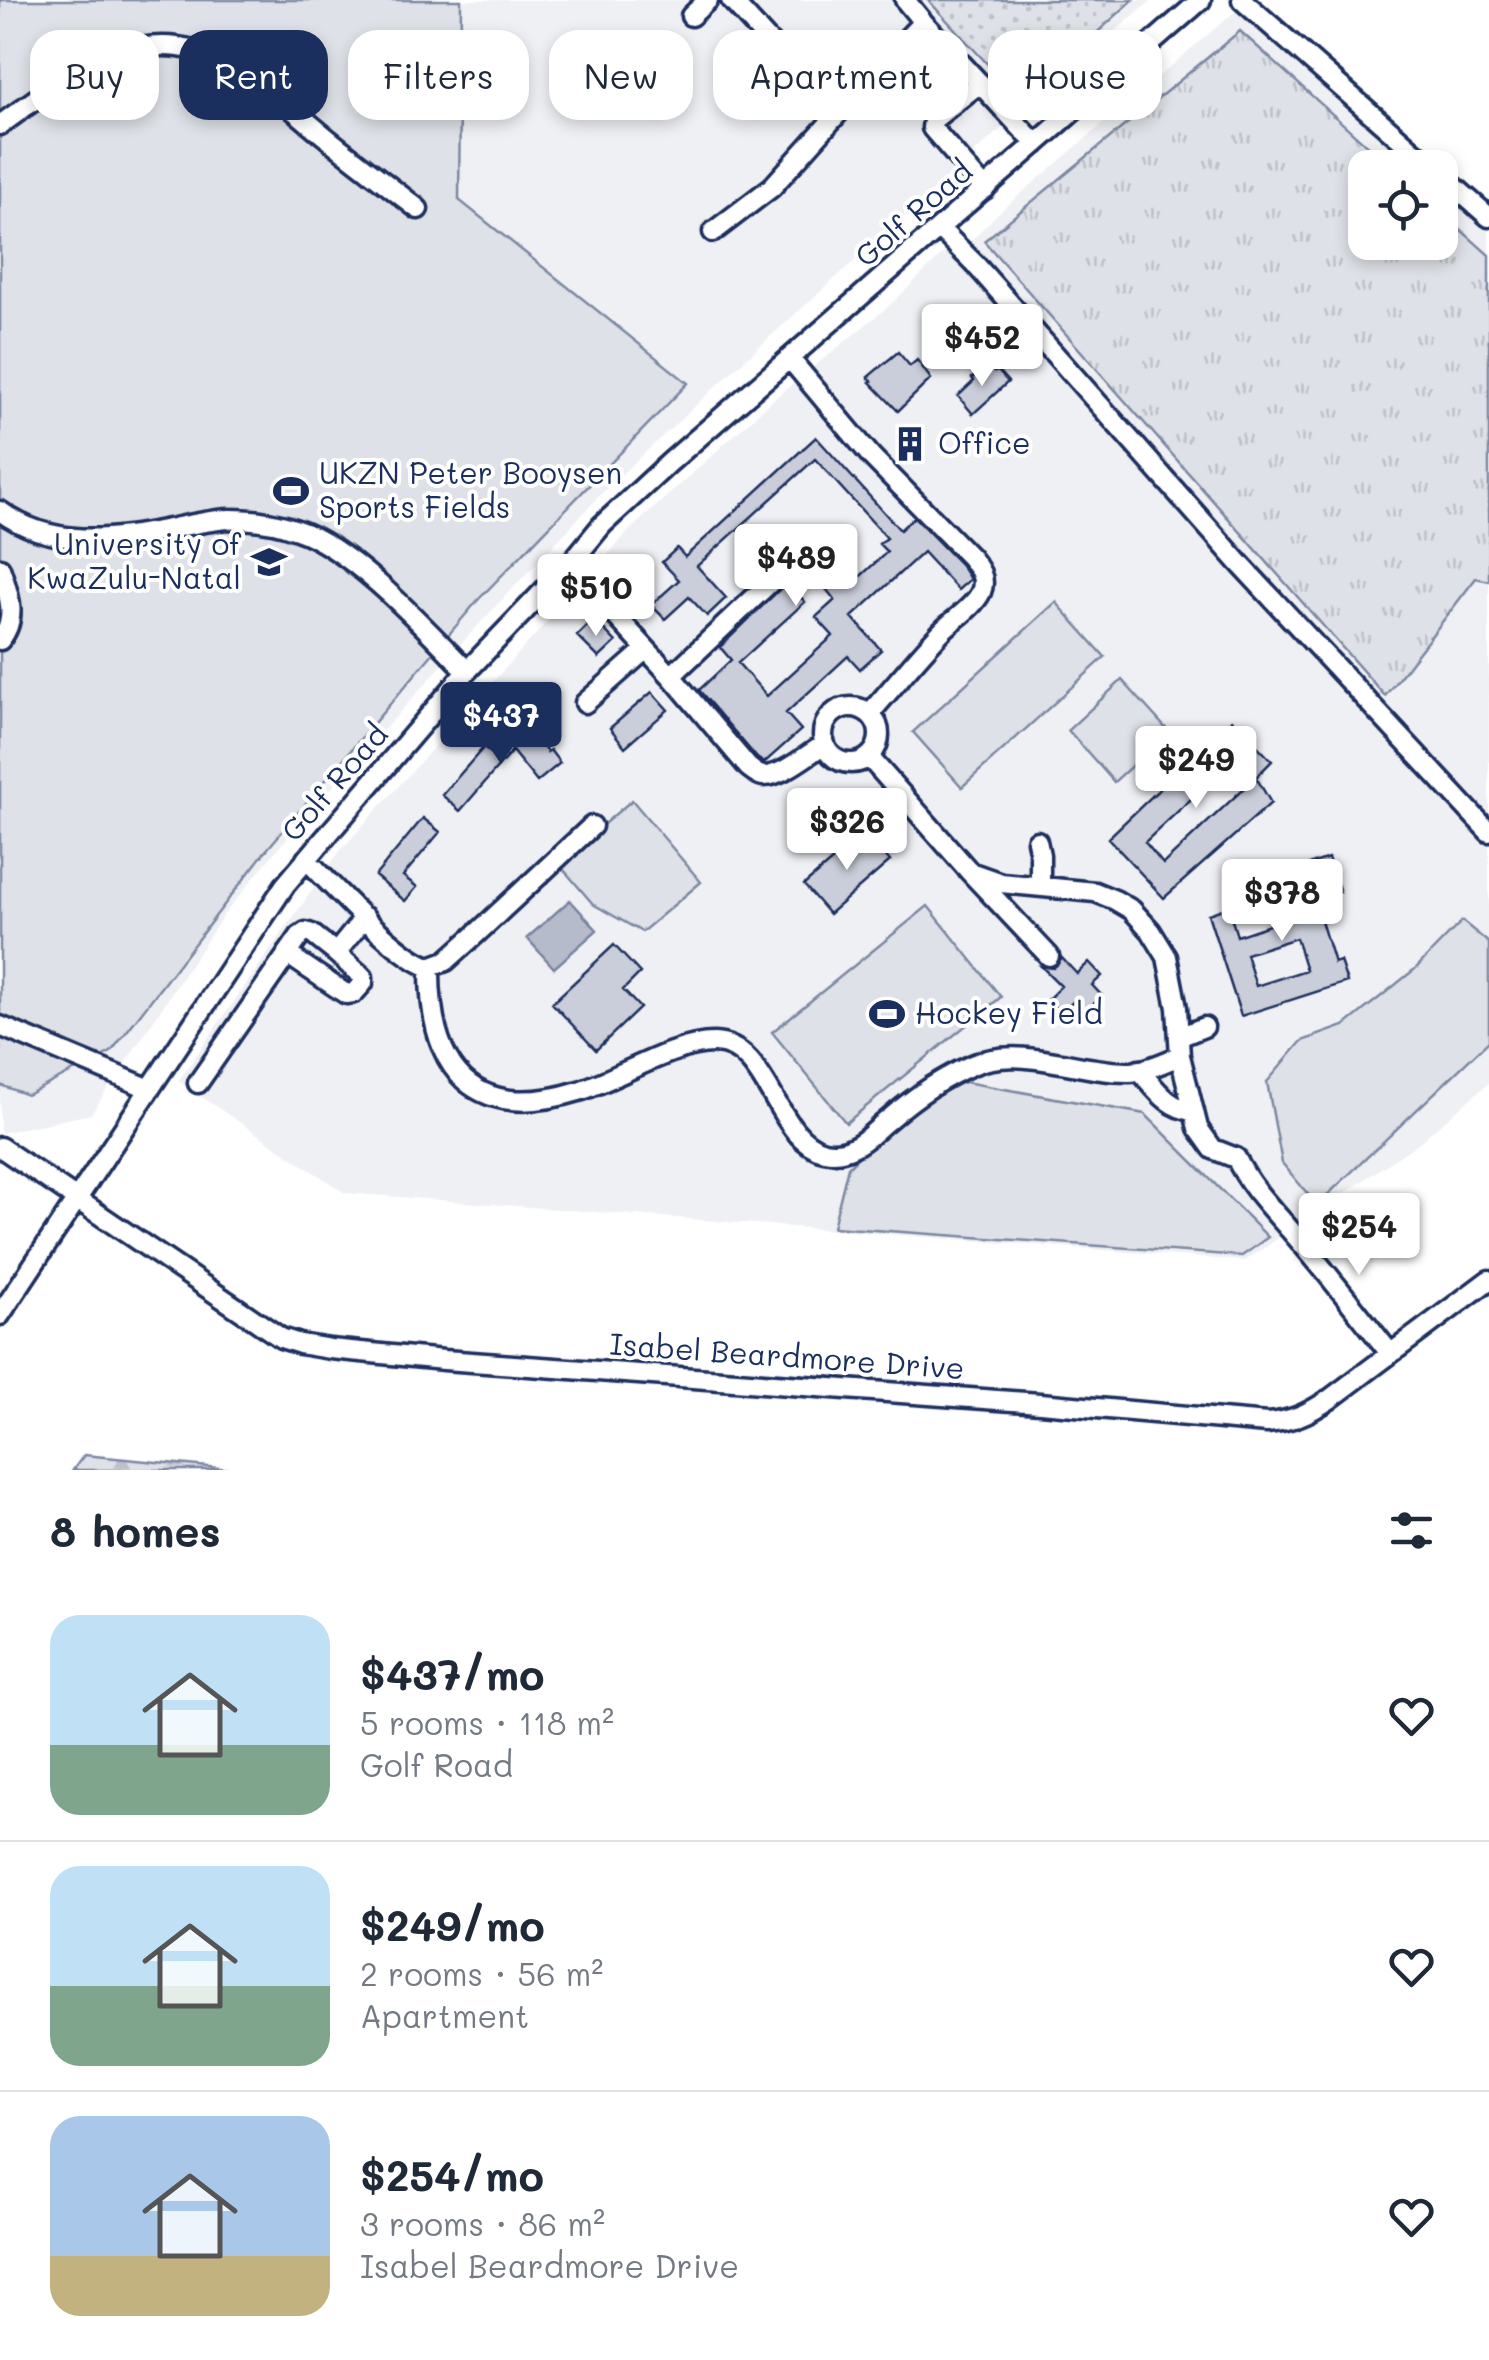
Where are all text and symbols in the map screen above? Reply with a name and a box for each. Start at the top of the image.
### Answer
chip: Buy [30,30,159,120]
chip: Rent [179,30,328,120]
chip: Filters [348,30,529,120]
chip: New [549,30,693,120]
chip: Apartment [713,30,968,120]
chip: House [988,30,1162,120]
street label: Golf Road [845,150,980,275]
map controls [1348,150,1458,260]
button: locate [1348,150,1458,260]
pin: $452 [923,304,1041,389]
text: $452 [944,315,1020,357]
place label: Office [938,422,1031,462]
building icon: Office [891,425,929,463]
place label: UKZN Peter Booysen Sports Fields [319,452,622,526]
sports icon: UKZN Peter Booysen Sports Fields [272,472,310,510]
place label: University of KwaZulu-Natal [27,523,242,597]
pin: $489 [737,524,855,609]
text: $489 [756,535,836,577]
school or university icon: University of KwaZulu-Natal [250,543,288,581]
pin: $510 [537,554,655,639]
text: $510 [559,565,633,607]
pin: $437 [442,682,560,767]
text: $437 [462,693,540,735]
street label: Golf Road [271,714,396,849]
pin: $249 [1137,726,1255,811]
text: $249 [1157,737,1235,779]
pin: $326 [788,788,906,873]
text: $326 [809,799,885,841]
pin: $378 [1223,859,1341,944]
text: $378 [1244,870,1320,912]
place label: Hockey Field [915,992,1103,1032]
sports icon: Hockey Field [868,995,906,1033]
pin: $254 [1300,1193,1418,1278]
text: $254 [1321,1204,1397,1246]
street label: Isabel Beardmore Drive [608,1323,966,1387]
text: 8 homes [50,1503,221,1558]
icon: filters [1384,1503,1439,1558]
text: $437/mo [360,1646,545,1701]
icon: home [130,1655,250,1775]
icon: heart [1384,1688,1439,1743]
text: 5 rooms · 118 m² [360,1701,614,1743]
text: Golf Road [360,1743,513,1785]
text: $249/mo [360,1897,545,1952]
icon: home [130,1906,250,2026]
icon: heart [1384,1939,1439,1994]
text: 2 rooms · 56 m² [360,1952,603,1994]
text: Apartment [360,1994,529,2036]
text: $254/mo [360,2147,544,2202]
icon: home [130,2156,250,2276]
icon: heart [1384,2189,1439,2244]
text: 3 rooms · 86 m² [360,2202,605,2244]
text: Isabel Beardmore Drive [360,2244,739,2286]

